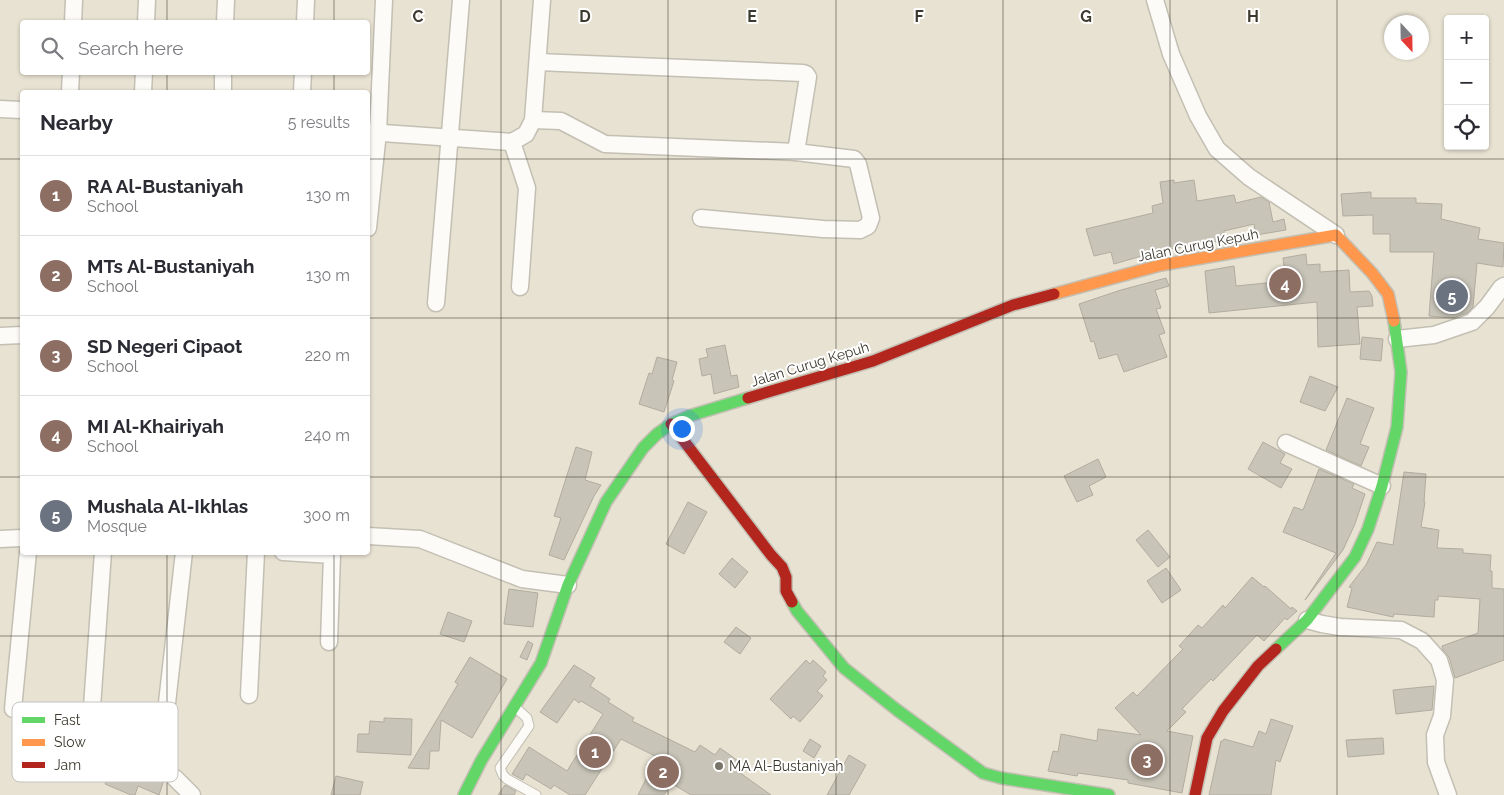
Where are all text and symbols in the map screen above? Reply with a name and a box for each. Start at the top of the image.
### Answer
text: C [413,7,424,26]
text: D [579,7,591,26]
text: E [747,7,757,26]
text: F [914,7,924,26]
text: G [1080,7,1092,26]
text: H [1247,7,1259,26]
north arrow [1384,15,1429,60]
map controls [1444,15,1489,150]
button: + [1444,15,1489,60]
search box [20,20,370,75]
icon: search [38,34,66,62]
text: Search here [78,37,184,59]
button: − [1444,60,1489,105]
button: locate [1444,105,1489,150]
text: Nearby [40,110,113,135]
text: 5 results [288,113,350,132]
text: RA Al-Bustaniyah [87,175,243,197]
text: 1 [52,186,60,205]
text: 130 m [306,186,350,205]
text: School [87,197,138,216]
street label: Jalan Curug Kepuh [1136,225,1260,265]
text: MTs Al-Bustaniyah [87,255,254,277]
pin: 4 [1269,265,1301,303]
text: 2 [51,266,61,285]
text: 130 m [306,266,350,285]
text: School [87,277,138,296]
pin: 5 [1436,277,1468,315]
text: SD Negeri Cipaot [87,335,242,357]
street label: Jalan Curug Kepuh [749,338,871,390]
text: 3 [52,346,60,365]
text: 220 m [305,346,350,365]
text: School [87,357,138,376]
text: MI Al-Khairiyah [87,415,224,437]
your location [669,416,695,442]
text: 4 [51,426,61,445]
text: 240 m [304,426,350,445]
text: School [87,437,138,456]
text: Mushala Al-Ikhlas [87,495,248,517]
text: 5 [52,506,60,525]
text: 300 m [303,506,350,525]
text: Mosque [87,517,147,536]
legend [12,702,178,782]
text: Fast [54,712,81,728]
pin: 1 [579,733,611,771]
text: Slow [54,734,86,750]
pin: 3 [1131,741,1163,779]
pin: 2 [647,753,679,791]
text: Jam [54,757,81,773]
place label: MA Al-Bustaniyah [729,758,844,774]
marker: MA Al-Bustaniyah [713,760,725,772]

